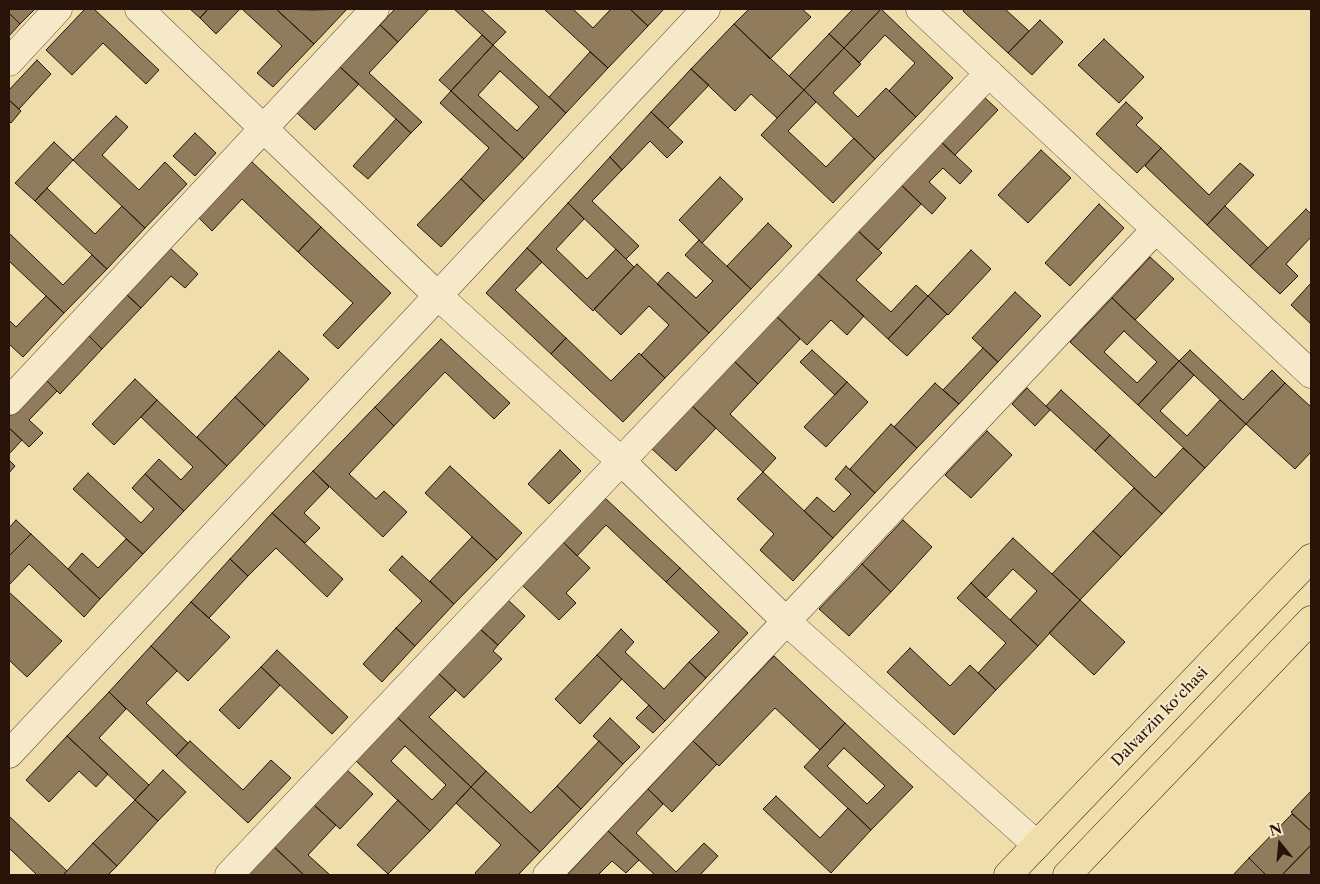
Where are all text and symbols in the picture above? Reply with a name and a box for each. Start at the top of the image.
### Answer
street label: Dalvarzin koʻchasi [1108,664,1212,770]
north arrow [1255,819,1305,869]
text: N [1267,819,1284,840]

